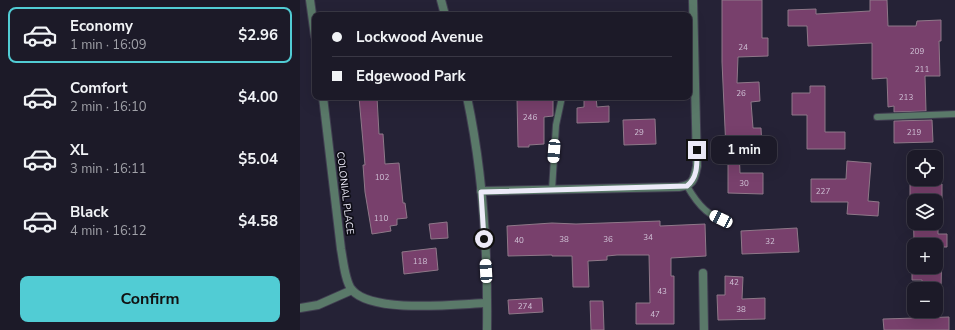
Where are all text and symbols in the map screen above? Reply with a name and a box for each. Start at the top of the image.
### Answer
text: Economy [70,16,133,36]
icon: car [22,17,58,53]
text: $2.96 [238,25,278,45]
text: Lockwood Avenue [356,27,483,47]
text: 1 min · 16:09 [70,36,146,54]
house number: 24 [738,42,748,53]
house number: 209 [910,46,924,57]
house number: 211 [915,64,929,75]
text: Edgewood Park [356,66,466,86]
text: Comfort [70,78,127,98]
icon: car [22,79,58,115]
text: $4.00 [238,87,278,107]
house number: 26 [736,88,746,99]
house number: 213 [899,92,913,103]
text: 2 min · 16:10 [70,98,146,116]
house number: 246 [523,112,537,123]
house number: 29 [634,127,644,138]
house number: 219 [907,127,921,138]
callout: 1 min [711,136,777,164]
car [547,139,561,163]
text: XL [70,140,89,160]
icon: car [22,141,58,177]
route end [688,141,706,159]
text: 1 min [727,141,761,159]
text: $5.04 [238,149,278,169]
map controls [907,150,943,318]
button: locate [907,150,943,186]
street label: COLONIAL PLACE [333,151,357,235]
text: 3 min · 16:11 [70,160,146,178]
house number: 102 [375,172,389,183]
house number: 30 [739,178,749,189]
house number: 227 [816,186,830,197]
button: layers [907,194,943,230]
text: Black [70,202,108,222]
icon: car [22,203,58,239]
car [708,208,734,230]
text: $4.58 [238,211,278,231]
house number: 110 [374,213,388,224]
text: 4 min · 16:12 [70,222,146,240]
route start [475,230,493,248]
house number: 34 [643,232,653,243]
house number: 38 [559,234,569,245]
house number: 36 [603,234,613,245]
house number: 40 [514,235,524,246]
house number: 32 [765,236,775,247]
button: + [907,238,943,274]
house number: 118 [413,256,427,267]
car [479,259,493,283]
button: Confirm [20,276,280,322]
house number: 42 [729,277,739,288]
button: − [907,282,943,318]
house number: 43 [657,286,667,297]
house number: 274 [518,301,532,312]
house number: 38 [736,304,746,315]
house number: 47 [650,309,660,320]

